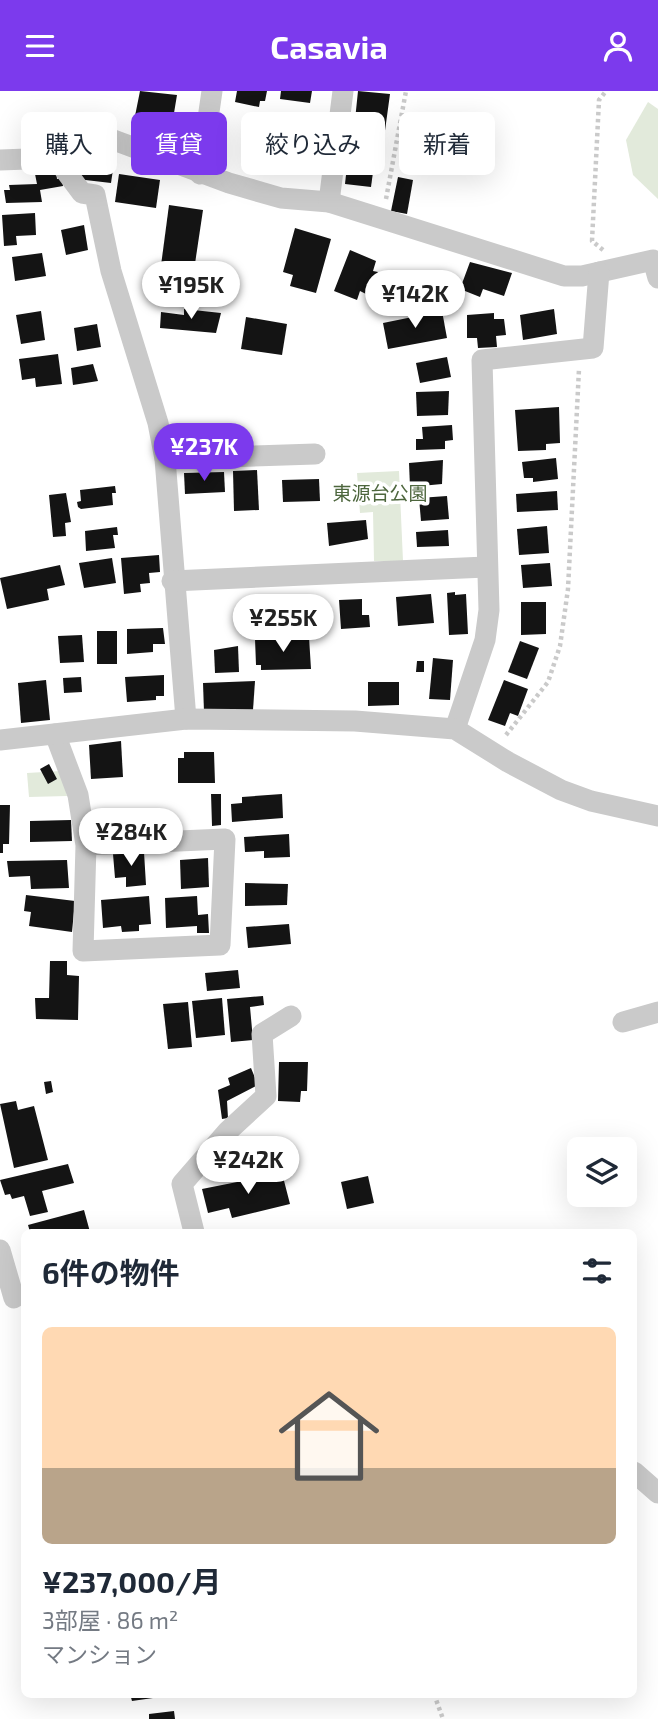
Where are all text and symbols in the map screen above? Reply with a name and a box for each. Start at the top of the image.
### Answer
icon: menu [21,27,59,65]
text: Casavia [270,27,388,65]
icon: person [599,27,637,65]
chip: 購入 [21,112,117,175]
chip: 賃貸 [131,112,227,175]
chip: 絞り込み [241,112,385,175]
chip: 新着 [399,112,495,175]
pin: ¥195K [142,261,240,321]
text: ¥195K [158,270,224,298]
pin: ¥142K [366,271,464,330]
text: ¥142K [381,279,449,307]
pin: ¥237K [155,423,253,483]
text: ¥237K [170,432,238,460]
park label: 東源台公園 [332,481,428,504]
pin: ¥255K [234,595,332,654]
text: ¥255K [249,603,317,631]
pin: ¥284K [82,809,180,868]
text: ¥284K [95,817,167,845]
pin: ¥242K [199,1137,297,1196]
map controls [567,1137,637,1207]
button: layers [567,1137,637,1207]
text: ¥242K [212,1145,284,1173]
icon: filters [578,1252,616,1290]
text: 6件の物件 [42,1254,180,1290]
icon: home [266,1373,392,1499]
text: ¥237,000/月 [42,1563,222,1599]
text: 3部屋 · 86 m² [42,1606,178,1634]
text: マンション [42,1640,157,1668]

